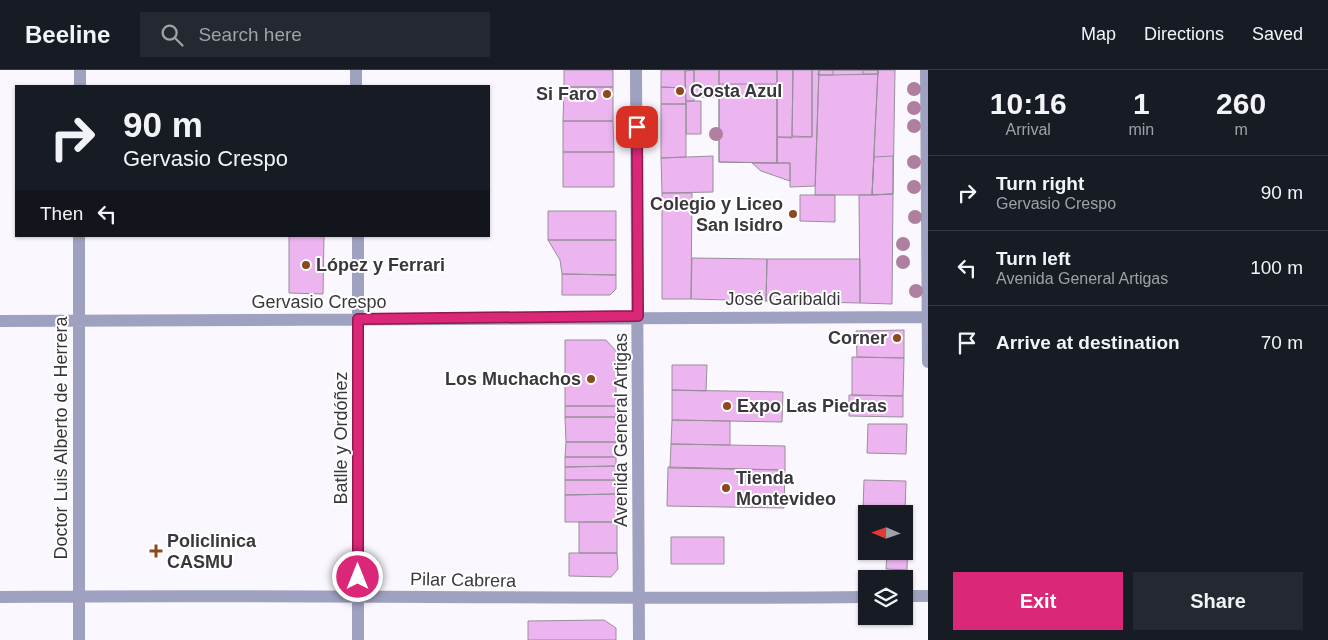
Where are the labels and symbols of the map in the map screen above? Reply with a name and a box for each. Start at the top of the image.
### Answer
place label: Costa Azul [690,81,782,101]
place label: Si Faro [536,84,597,104]
marker: Costa Azul [674,85,686,97]
marker: Si Faro [601,88,613,100]
pin [616,106,658,148]
place label: Colegio y Liceo San Isidro [650,194,783,235]
marker: Colegio y Liceo San Isidro [787,208,799,220]
place label: López y Ferrari [316,255,445,275]
marker: López y Ferrari [300,259,312,271]
street label: José Garibaldi [725,289,841,309]
street label: Gervasio Crespo [251,292,387,312]
street label: Doctor Luis Alberto de Herrera [51,315,71,560]
place label: Corner [828,328,887,348]
marker: Corner [891,332,903,344]
street label: Avenida General Artigas [611,333,631,527]
place label: Los Muchachos [445,369,581,389]
street label: Batlle y Ordóñez [331,371,351,505]
marker: Los Muchachos [585,373,597,385]
place label: Expo Las Piedras [737,396,887,416]
marker: Expo Las Piedras [721,400,733,412]
place label: Tienda Montevideo [736,468,836,509]
marker: Tienda Montevideo [720,482,732,494]
north arrow [858,505,912,560]
place label: Policlinica CASMU [167,531,257,572]
marker: Policlinica CASMU [149,544,163,558]
position arrow [331,550,383,602]
street label: Pilar Cabrera [410,569,517,591]

